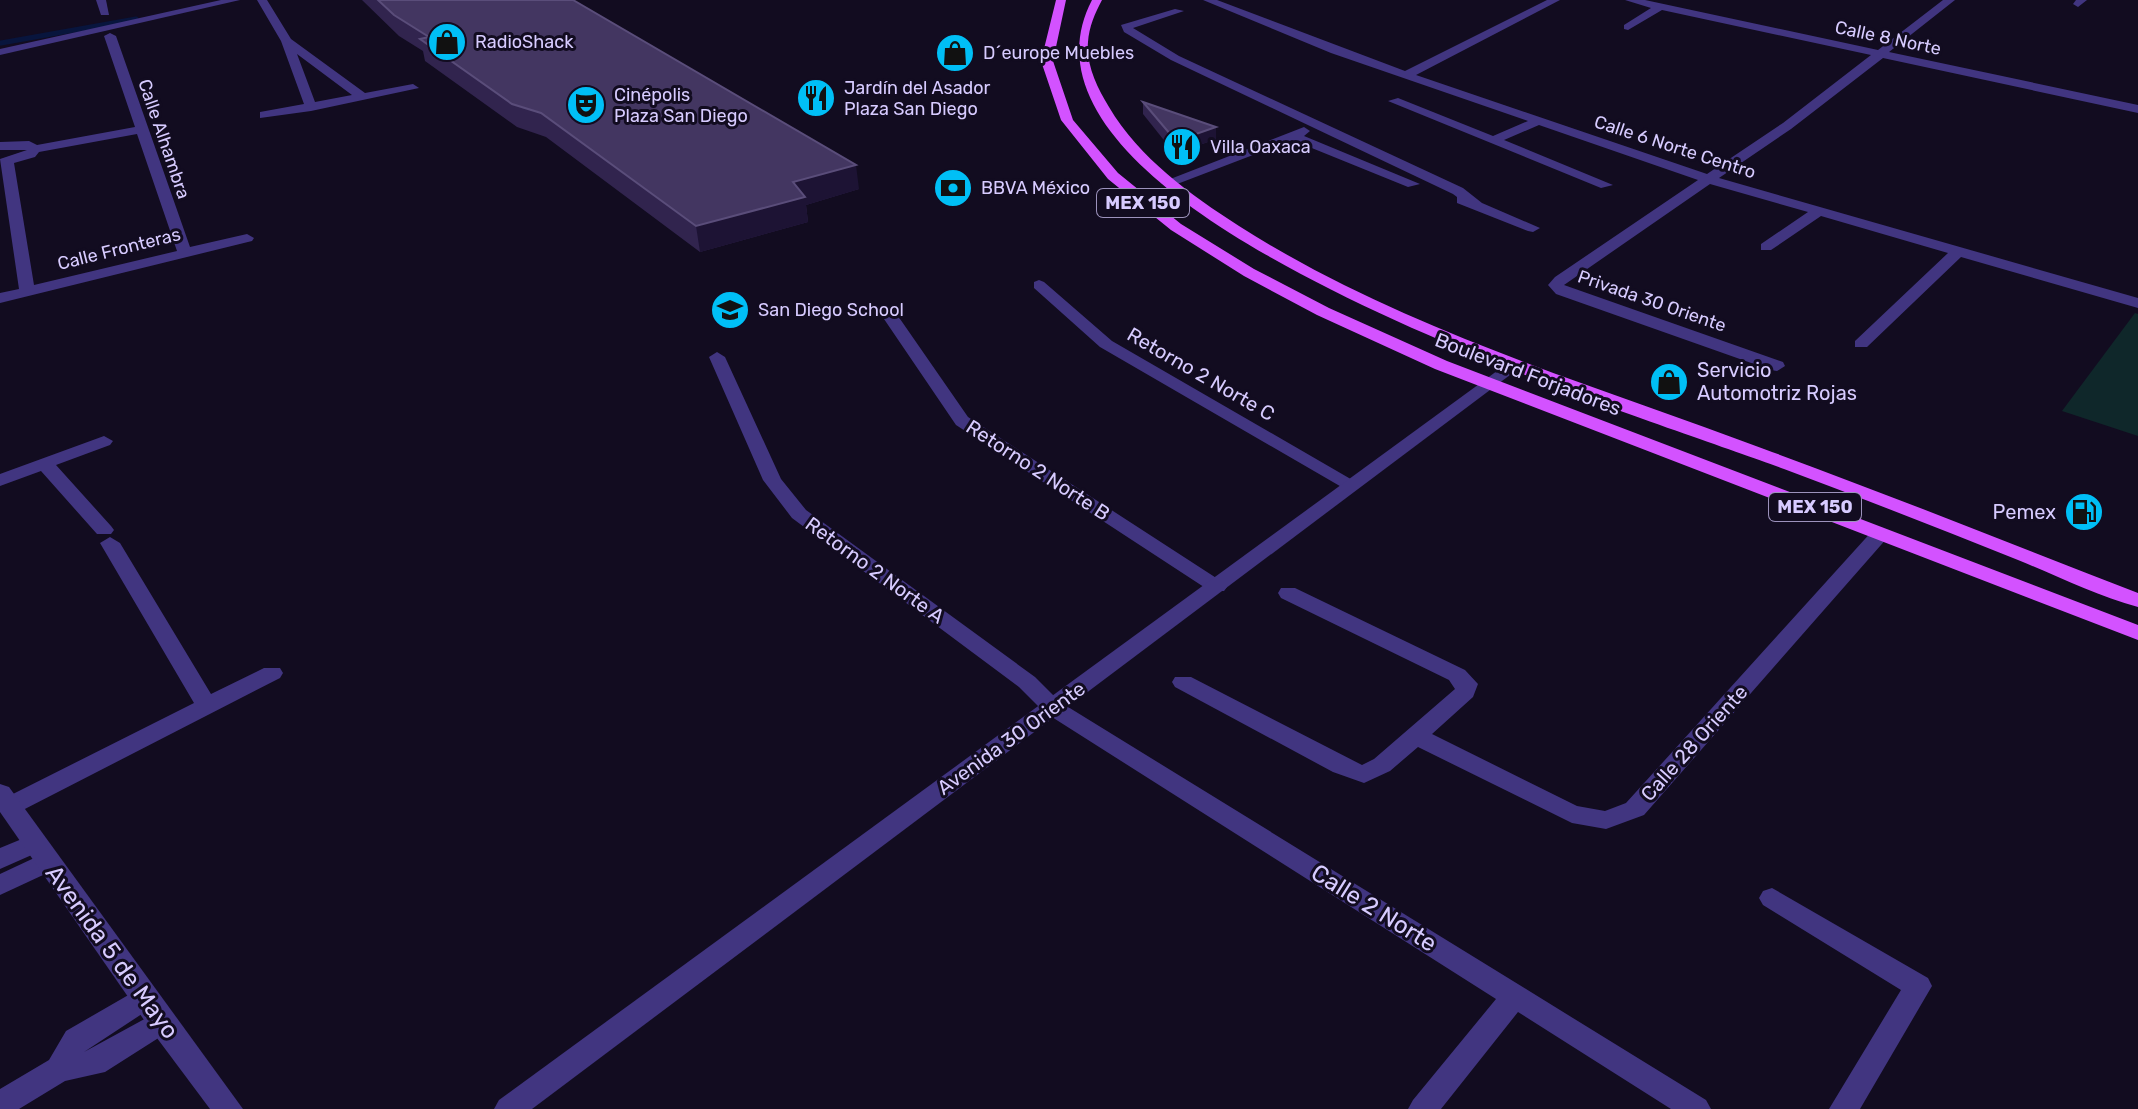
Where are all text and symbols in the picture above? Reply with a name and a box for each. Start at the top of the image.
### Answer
street label: Calle 8 Norte [1833,16,1943,60]
shop icon: RadioShack [426,21,468,63]
place label: RadioShack [475,31,574,53]
shop icon: D´europe Muebles [934,32,976,74]
place label: D´europe Muebles [983,42,1134,64]
street label: Calle Alhambra [133,76,195,202]
restaurant icon: Jardín del Asador Plaza San Diego [795,77,837,119]
place label: Jardín del Asador Plaza San Diego [844,77,991,120]
theatre icon: Cinépolis Plaza San Diego [565,84,607,126]
place label: Cinépolis Plaza San Diego [614,84,748,127]
street label: Calle 6 Norte Centro [1591,111,1759,183]
restaurant icon: Villa Oaxaca [1161,126,1203,168]
place label: Villa Oaxaca [1210,136,1311,158]
bank icon: BBVA México [932,167,974,209]
place label: BBVA México [981,177,1090,199]
road number: MEX 150 [1097,189,1189,217]
street label: Calle Fronteras [55,223,183,275]
street label: Privada 30 Oriente [1575,265,1729,337]
school or university icon: San Diego School [709,289,751,331]
place label: San Diego School [758,299,904,321]
street label: Retorno 2 Norte C [1123,322,1279,426]
street label: Boulevard Forjadores [1432,327,1624,421]
place label: Servicio Automotriz Rojas [1697,358,1857,405]
shop icon: Servicio Automotriz Rojas [1648,361,1690,403]
street label: Retorno 2 Norte B [962,415,1114,525]
fuel station icon: Pemex [2063,491,2105,533]
road number: MEX 150 [1769,493,1861,521]
place label: Pemex [1993,500,2056,524]
street label: Retorno 2 Norte A [801,512,949,628]
street label: Avenida 30 Oriente [932,676,1090,800]
street label: Calle 28 Oriente [1636,680,1752,806]
street label: Calle 2 Norte [1306,858,1442,958]
street label: Avenida 5 de Mayo [40,860,184,1044]

